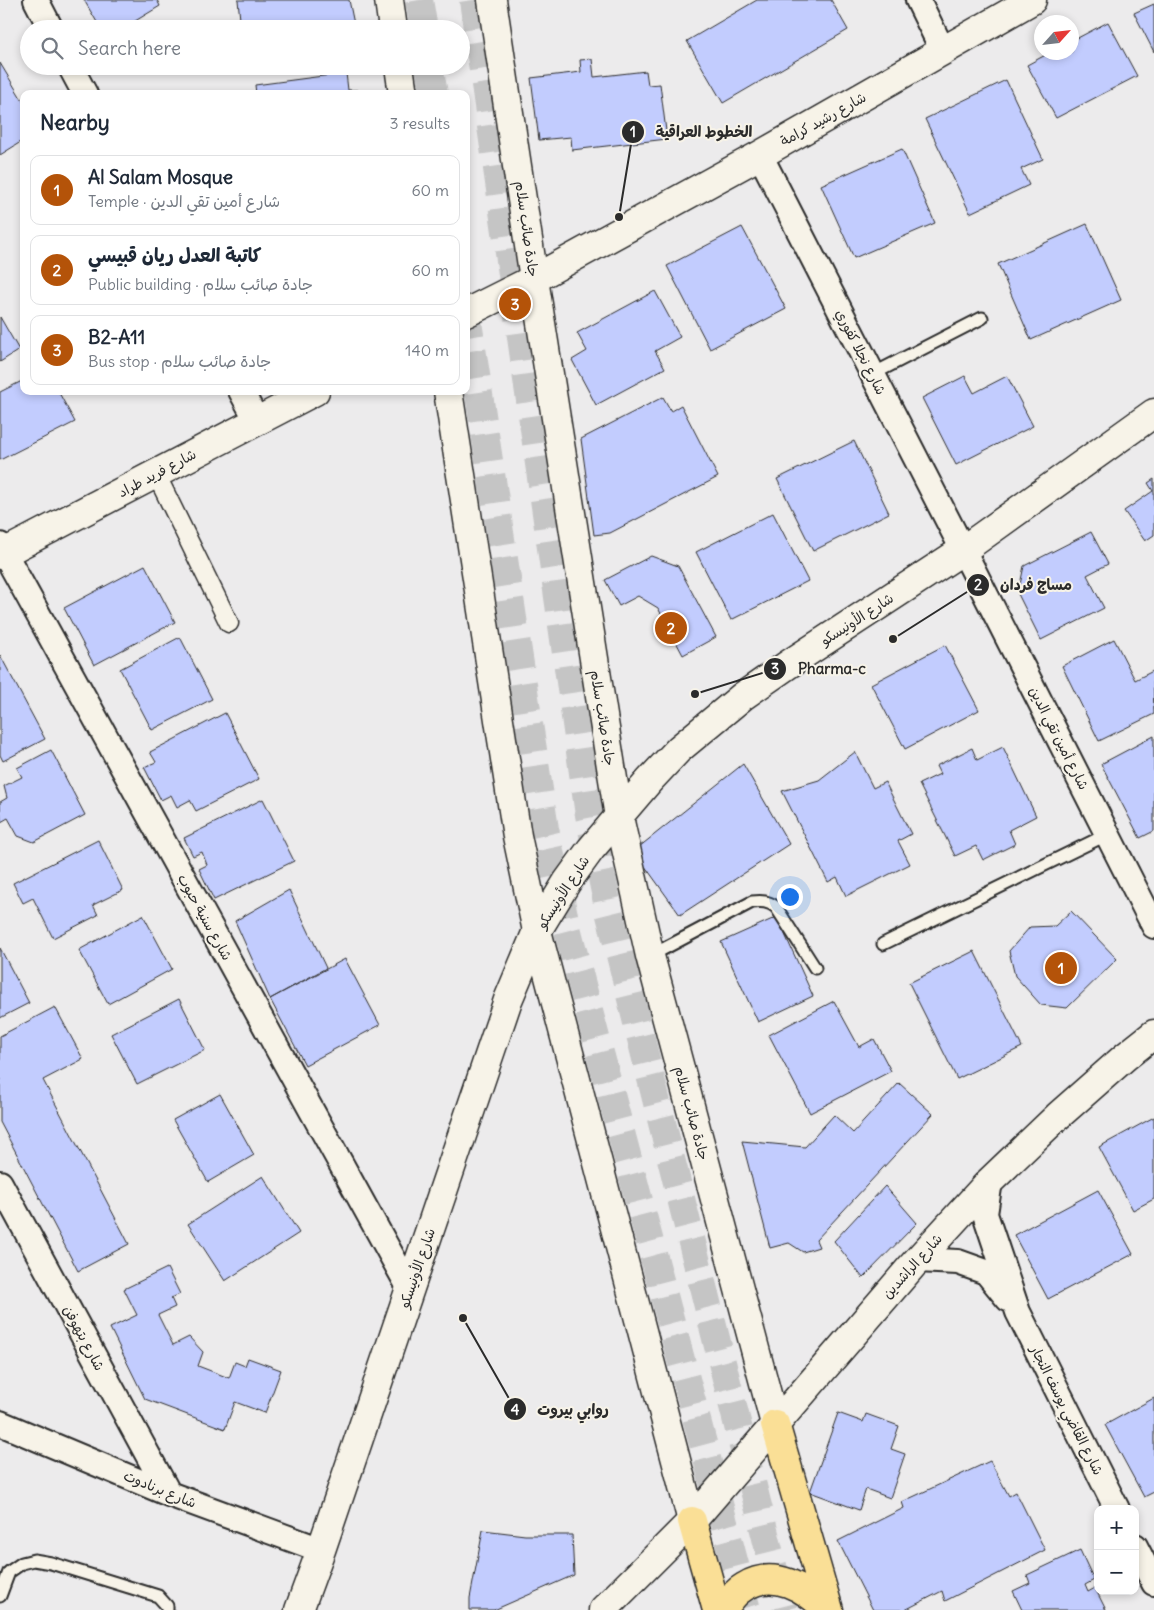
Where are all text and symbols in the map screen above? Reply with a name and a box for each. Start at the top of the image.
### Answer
north arrow [1034,15,1079,60]
search box [20,20,470,75]
icon: search [38,34,66,62]
text: Search here [78,36,181,60]
street label: شارع رشيد كرامة [777,88,870,151]
text: Nearby [40,109,110,136]
text: 3 results [390,113,450,133]
callout: الخطوط العراقية [621,117,763,147]
text: 1 [630,122,636,141]
text: الخطوط العراقية [656,122,753,142]
text: Al Salam Mosque [88,165,233,189]
text: 1 [54,180,60,200]
text: 60 m [411,180,449,200]
street label: جادة صائب سلام [509,180,543,278]
text: Temple · شارع أمين تقي الدين [88,191,280,211]
text: كاتبة العدل ريان قبيسي [88,243,261,267]
text: 2 [53,260,61,280]
text: 60 m [411,260,449,280]
text: Public building · جادة صائب سلام [88,274,313,294]
pin: 3 [499,285,531,323]
street label: شارع نجلا كفوري [830,306,890,399]
text: B2-A11 [88,325,145,349]
text: 3 [52,340,62,360]
text: 140 m [405,340,449,360]
text: Bus stop · جادة صائب سلام [88,351,271,371]
street label: شارع فريد طراد [115,445,200,502]
callout: مساج فردان [965,570,1082,600]
text: 2 [974,575,982,594]
text: مساج فردان [1000,575,1072,594]
street label: شارع الأونيسكو [816,589,897,651]
pin: 2 [655,609,687,647]
callout: Pharma-c [763,654,876,684]
text: 3 [771,659,779,678]
text: Pharma-c [798,659,866,678]
street label: جادة صائب سلام [585,669,619,767]
street label: شارع أمين تقي الدين [1022,683,1093,795]
street label: شارع الأونيسكو [532,852,594,933]
street label: شارع سنية حبوب [173,871,236,964]
your location [777,884,803,910]
pin: 1 [1045,949,1077,987]
street label: جادة صائب سلام [669,1064,713,1163]
street label: شارع الأونيسكو [395,1226,440,1312]
street label: شارع الراشدين [878,1230,947,1303]
street label: شارع بتهوفن [58,1302,109,1374]
street label: شارع القاضي يوسف النجار [1022,1341,1108,1480]
callout: روابي بيروت [502,1394,619,1424]
text: 4 [511,1400,520,1419]
text: روابي بيروت [537,1400,609,1424]
street label: شارع برنادوت [121,1466,199,1513]
map controls [1094,1505,1139,1595]
button: + [1094,1505,1139,1550]
button: − [1094,1550,1139,1595]

